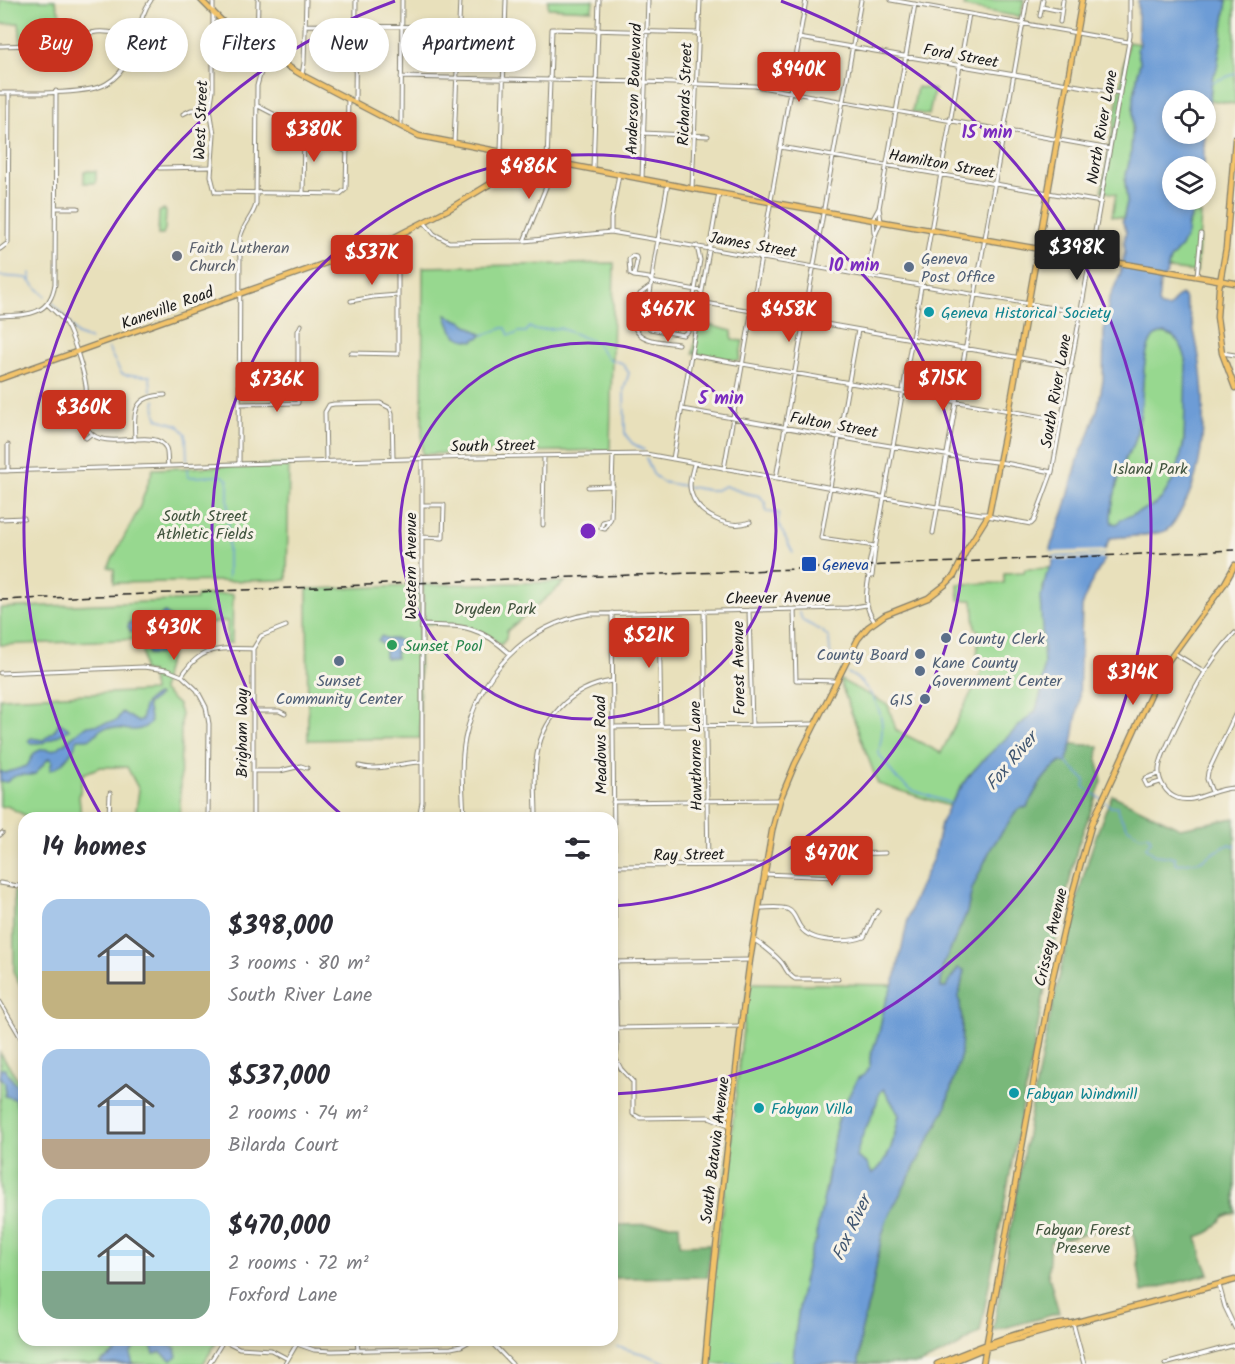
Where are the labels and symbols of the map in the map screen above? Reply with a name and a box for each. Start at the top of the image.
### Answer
street label: Anderson Boulevard [620,22,649,155]
street label: Ford Street [921,38,1001,76]
street label: Richards Street [671,41,700,146]
pin: $940K [757,52,841,103]
street label: North River Lane [1080,68,1125,186]
street label: West Street [188,79,215,160]
pin: $380K [272,112,356,163]
text: 15 min [962,119,1012,148]
street label: Hamilton Street [887,143,998,186]
pin: $486K [487,149,571,200]
street label: James Street [707,225,799,266]
pin: $398K [1035,230,1119,281]
pin: $537K [330,235,414,286]
place label: Faith Lutheran Church [189,236,290,279]
place label: Geneva Post Office [921,247,995,290]
marker: Faith Lutheran Church [170,249,184,263]
text: 10 min [829,252,880,281]
marker: Geneva Post Office [902,260,916,274]
street label: Kaneville Road [118,280,218,337]
pin: $467K [626,292,710,343]
pin: $458K [747,292,831,343]
place label: Geneva Historical Society [941,301,1111,326]
marker: Geneva Historical Society [922,305,936,319]
street label: South River Lane [1034,332,1079,450]
pin: $715K [901,361,985,412]
pin: $736K [235,362,319,413]
text: 5 min [697,385,744,414]
pin: $360K [42,390,126,441]
street label: Fulton Street [788,405,880,446]
street label: South Street [450,433,537,460]
park label: Island Park [1112,457,1188,482]
park label: South Street Athletic Fields [156,504,254,547]
street label: Western Avenue [399,512,424,620]
centre of rings [578,521,598,541]
place label: Geneva [822,553,869,578]
marker: Geneva [800,555,818,573]
street label: Cheever Avenue [725,585,831,612]
park label: Dryden Park [454,597,537,622]
pin: $430K [132,610,216,661]
pin: $521K [607,618,691,669]
street label: Forest Avenue [726,620,753,716]
place label: County Clerk [958,627,1045,652]
marker: County Clerk [939,631,953,645]
place label: Sunset Pool [404,634,483,659]
marker: Sunset Pool [385,638,399,652]
place label: County Board [817,643,909,668]
marker: County Board [913,647,927,661]
place label: Kane County Government Center [932,651,1064,694]
marker: Sunset Community Center [332,654,346,668]
pin: $314K [1091,655,1175,706]
marker: Kane County Government Center [913,664,927,678]
place label: Sunset Community Center [276,669,404,712]
street label: Brigham Way [230,688,255,778]
place label: GIS [890,688,914,713]
marker: GIS [918,692,932,706]
street label: Meadows Road [588,694,615,795]
street label: Hawthorne Lane [683,701,710,811]
water label: Fox River [979,723,1048,798]
pin: $470K [790,836,874,887]
street label: Ray Street [653,842,726,869]
street label: Crissey Avenue [1028,886,1075,989]
street label: South Batavia Avenue [694,1075,737,1225]
place label: Fabyan Windmill [1026,1082,1138,1107]
marker: Fabyan Windmill [1007,1086,1021,1100]
place label: Fabyan Villa [771,1097,853,1122]
marker: Fabyan Villa [752,1101,766,1115]
water label: Fox River [825,1188,882,1266]
park label: Fabyan Forest Preserve [1035,1218,1131,1261]

